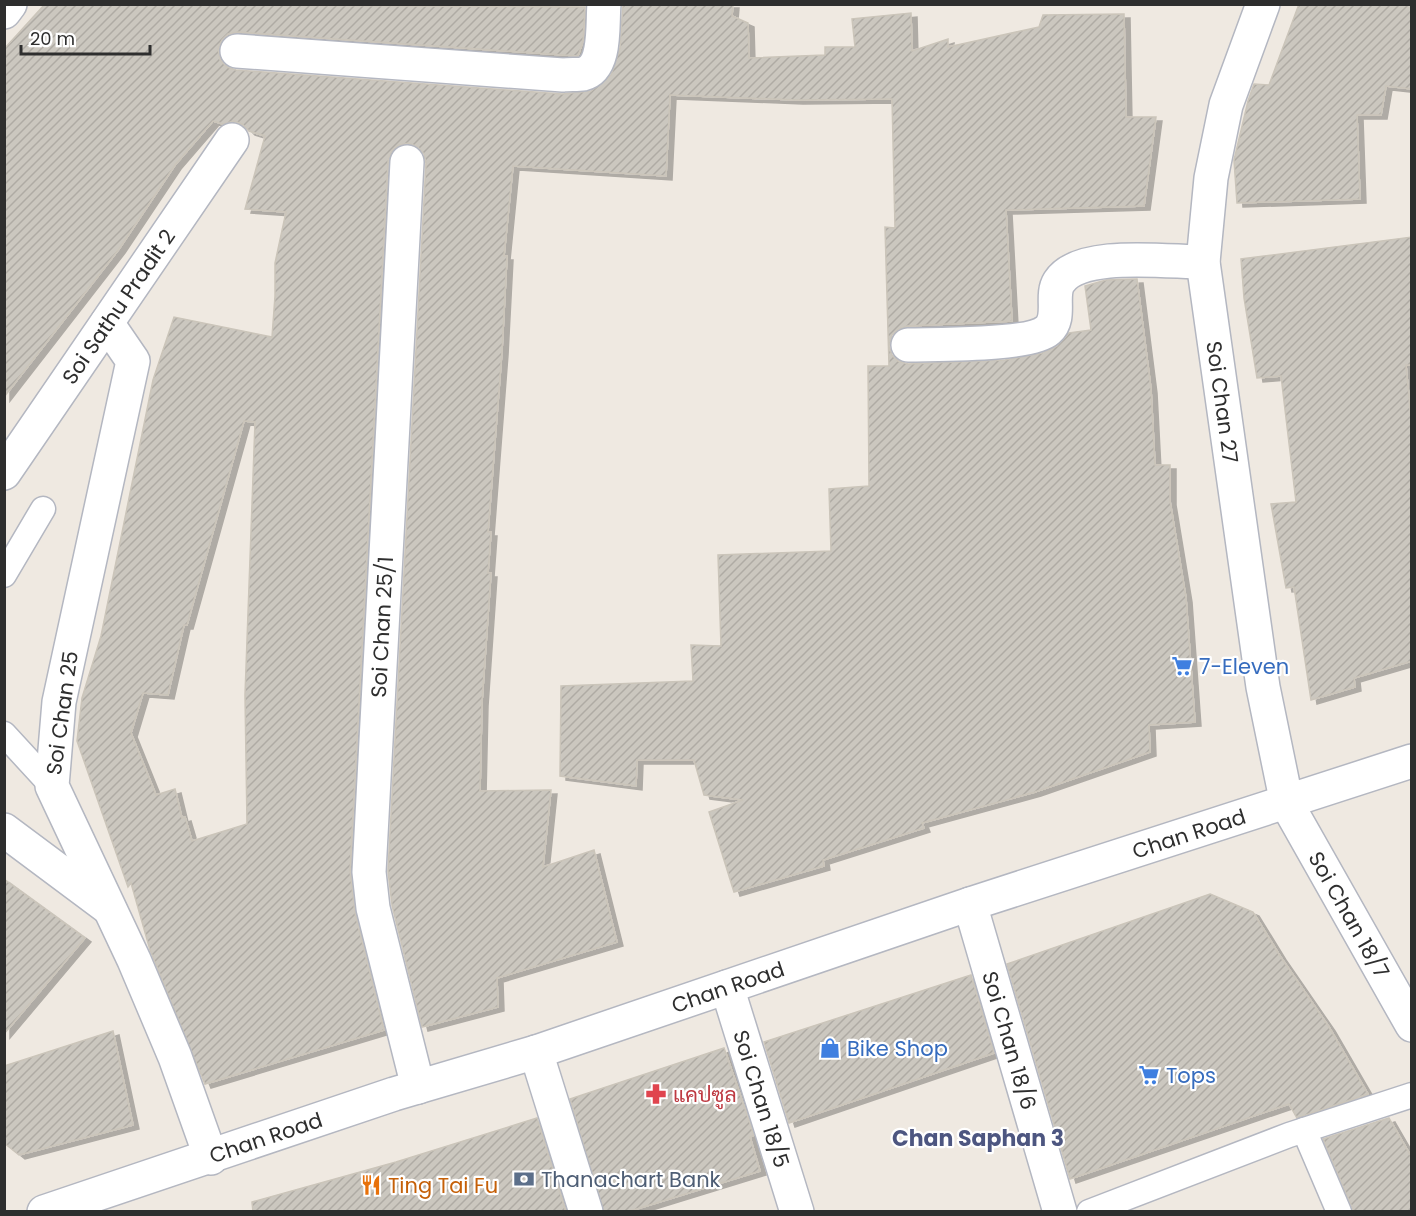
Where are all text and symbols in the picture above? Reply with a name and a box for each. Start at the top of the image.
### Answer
scale bar [21,18,150,56]
text: 20 m [30,26,75,51]
street label: Soi Sathu Pradit 2 [55,223,182,390]
street label: Soi Chan 27 [1200,339,1246,465]
street label: Soi Chan 25/1 [364,556,400,698]
street label: Soi Chan 25 [39,649,85,777]
place label: 7-Eleven [1199,652,1289,681]
supermarket icon: 7-Eleven [1170,654,1194,678]
street label: Chan Road [1128,801,1249,865]
street label: Soi Chan 18/7 [1302,846,1397,983]
street label: Chan Road [667,954,788,1019]
street label: Soi Chan 18/6 [976,968,1044,1113]
street label: Soi Chan 18/5 [727,1026,797,1171]
place label: Bike Shop [847,1034,948,1063]
shop icon: Bike Shop [818,1036,842,1060]
place label: Tops [1166,1061,1216,1090]
supermarket icon: Tops [1137,1063,1161,1087]
place label: แคปซูล [673,1080,737,1110]
pharmacy icon: แคปซูล [644,1082,668,1106]
street label: Chan Road [205,1105,326,1170]
district label: Chan Saphan 3 [892,1123,1064,1154]
place label: Thanachart Bank [541,1165,721,1194]
bank icon: Thanachart Bank [512,1167,536,1191]
place label: Ting Tai Fu [388,1171,498,1200]
restaurant icon: Ting Tai Fu [359,1173,383,1197]

